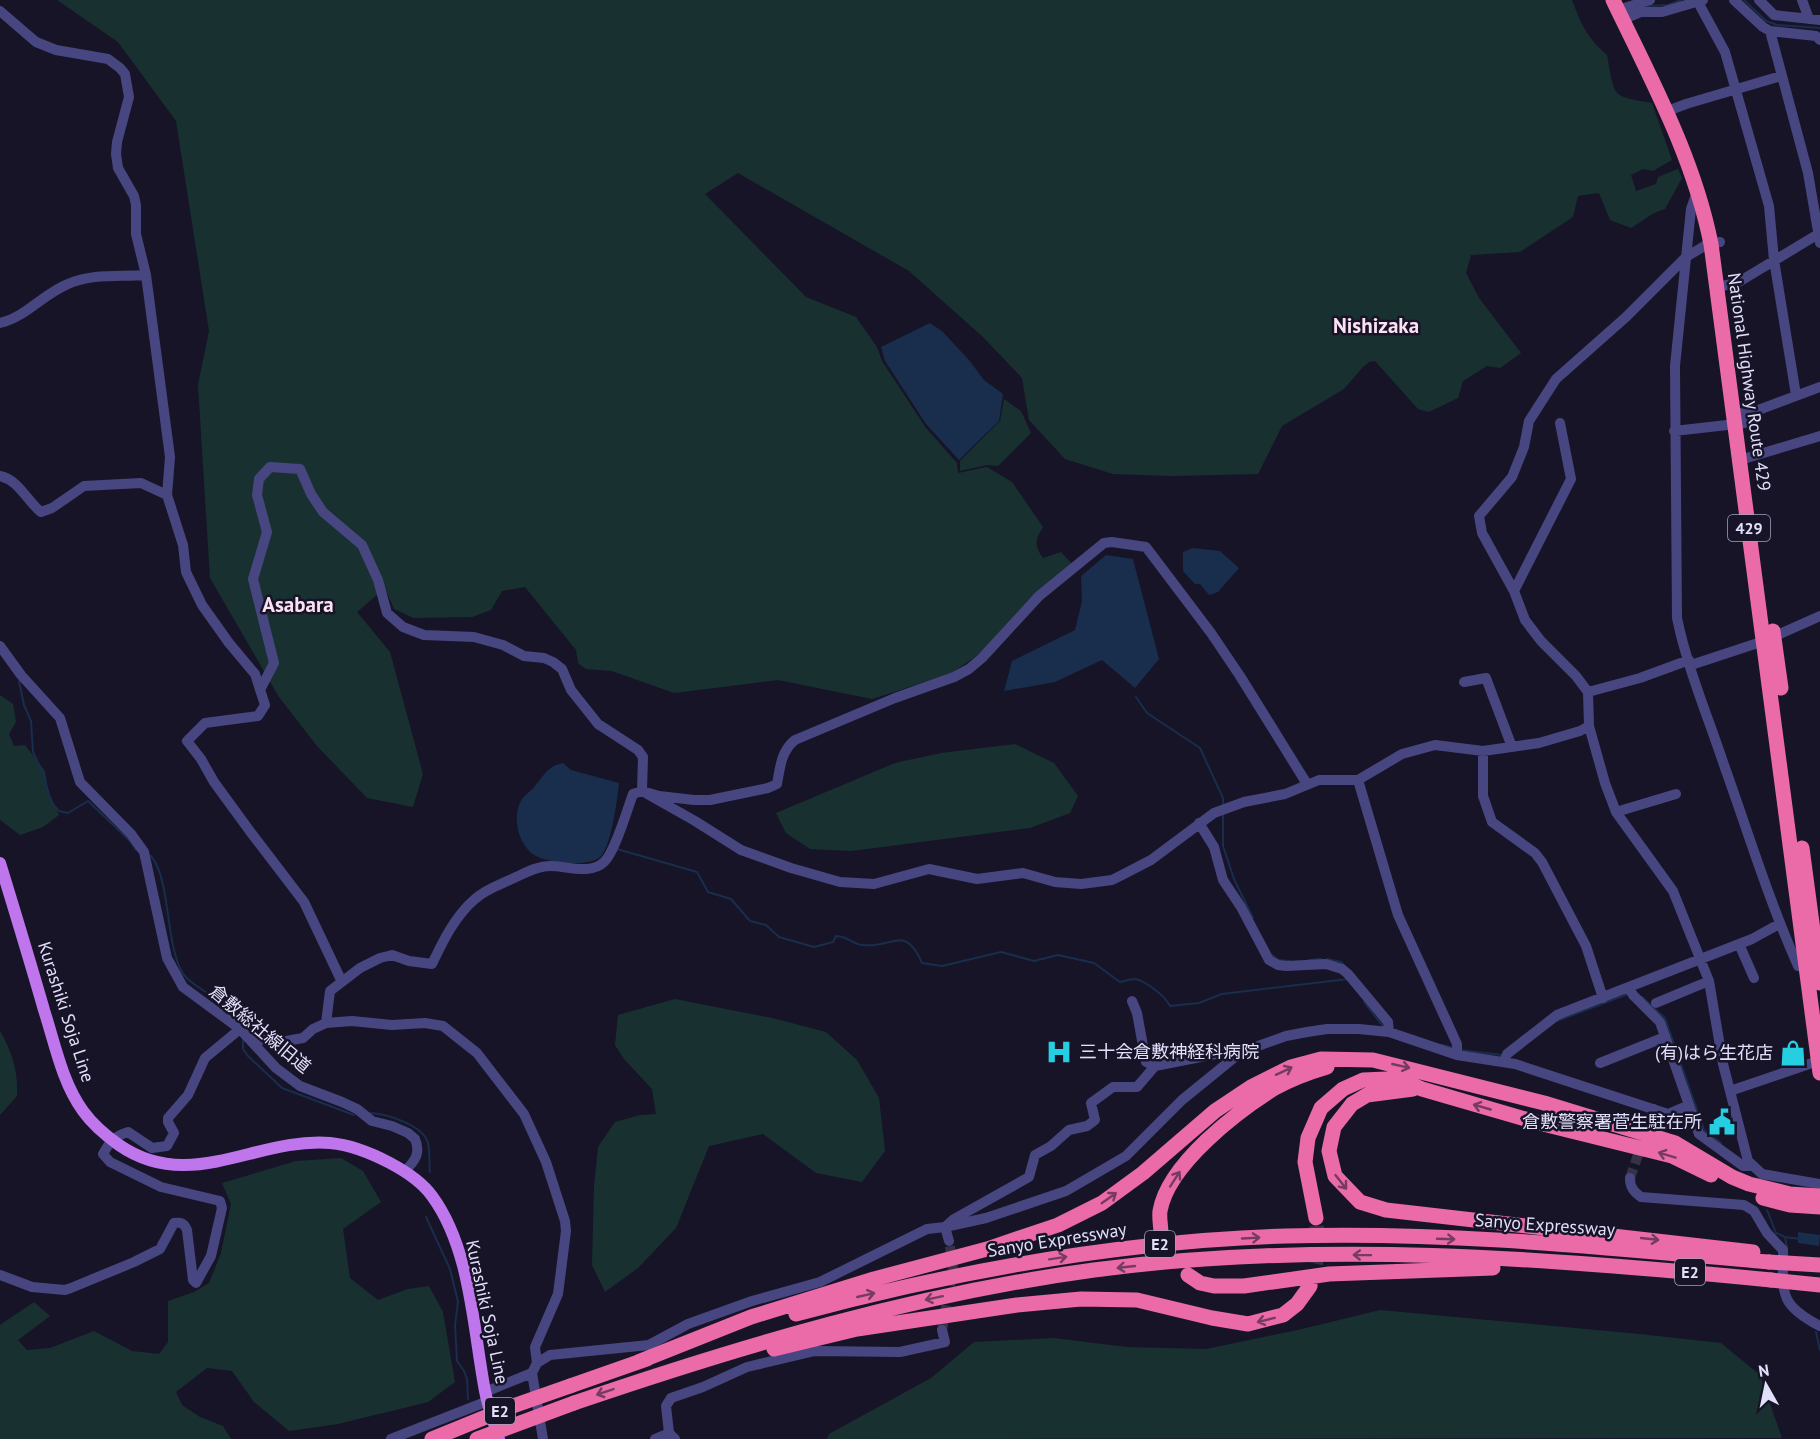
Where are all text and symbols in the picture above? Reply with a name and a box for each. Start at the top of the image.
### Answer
street label: National Highway Route 429 [1723,271,1776,492]
district label: Nishizaka [1333,312,1419,339]
road number: 429 [1728,515,1770,541]
district label: Asabara [262,591,334,618]
street label: Kurashiki Soja Line [33,939,100,1085]
street label: 倉敷総社線旧道 [205,979,316,1078]
hospital icon: 三十会倉敷神経科病院 [1044,1037,1074,1067]
shop icon: (有)はら生花店 [1778,1038,1808,1068]
place label: 三十会倉敷神経科病院 [1079,1040,1259,1063]
place label: (有)はら生花店 [1655,1041,1773,1064]
one-way arrow [1392,1061,1411,1073]
one-way arrow [1274,1064,1292,1076]
one-way arrow [1473,1100,1492,1112]
public building icon: 倉敷警察署菅生駐在所 [1707,1107,1737,1137]
place label: 倉敷警察署菅生駐在所 [1522,1110,1702,1133]
one-way arrow [1658,1149,1677,1160]
one-way arrow [1169,1171,1181,1188]
one-way arrow [1335,1173,1348,1189]
one-way arrow [1100,1192,1116,1204]
street label: Sanyo Expressway [1474,1208,1617,1241]
street label: Sanyo Expressway [986,1217,1129,1262]
road number: E2 [1145,1231,1175,1257]
one-way arrow [1241,1232,1261,1243]
one-way arrow [1436,1233,1456,1244]
one-way arrow [1640,1234,1660,1245]
street label: Kurashiki Soja Line [461,1238,514,1386]
one-way arrow [1353,1249,1373,1260]
one-way arrow [1047,1252,1067,1263]
road number: E2 [1675,1259,1705,1285]
one-way arrow [1117,1262,1136,1273]
one-way arrow [857,1289,876,1301]
one-way arrow [924,1293,943,1305]
one-way arrow [1256,1314,1275,1326]
north arrow [1736,1355,1796,1415]
text: N [1757,1359,1770,1381]
one-way arrow [596,1387,615,1398]
road number: E2 [485,1398,515,1424]

